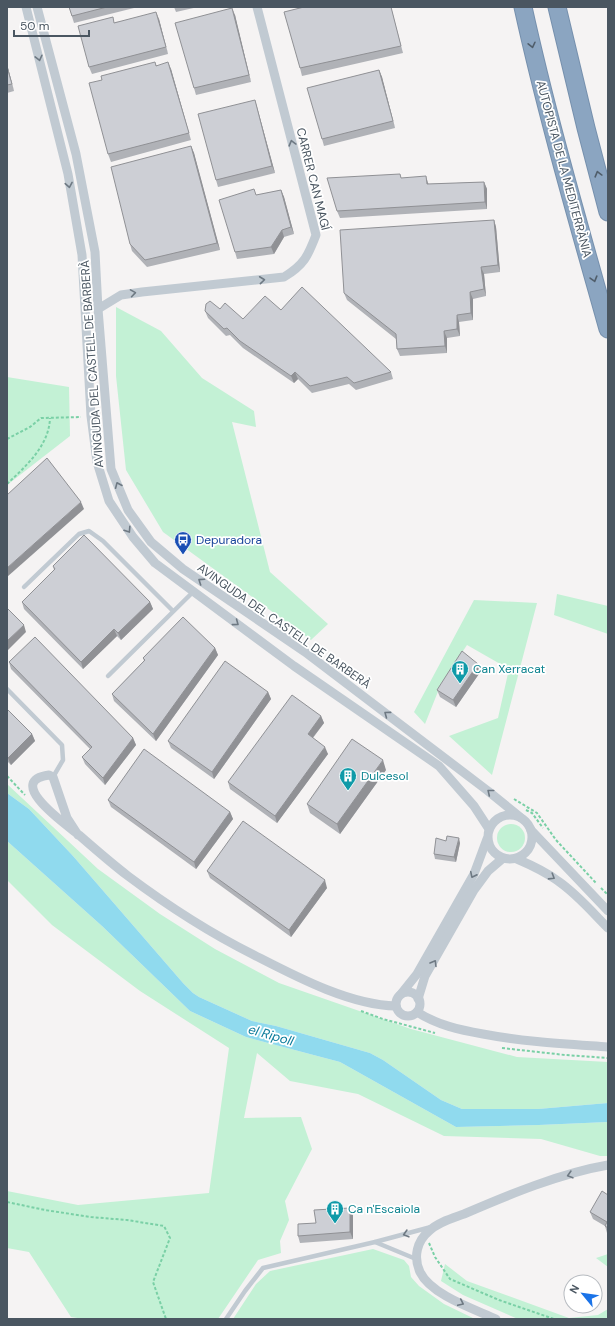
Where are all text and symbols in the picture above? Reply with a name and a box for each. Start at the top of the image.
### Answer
scale bar [14,12,89,38]
text: 50 m [20,18,49,34]
one-way arrow [527,41,536,48]
one-way arrow [34,55,42,62]
street label: AUTOPISTA DE LA MEDITERRÀNIA [533,79,595,259]
street label: CARRER CAN MAGÍ [293,126,334,232]
one-way arrow [288,140,297,147]
one-way arrow [594,171,603,178]
one-way arrow [65,182,73,188]
street label: AVINGUDA DEL CASTELL DE BARBERÀ [77,260,107,468]
one-way arrow [259,275,265,284]
one-way arrow [589,275,598,282]
one-way arrow [130,289,136,298]
one-way arrow [114,482,122,489]
one-way arrow [123,526,130,533]
bus stop icon: Depuradora [173,530,193,555]
place label: Depuradora [196,532,262,548]
street label: AVINGUDA DEL CASTELL DE BARBERÀ [194,560,374,692]
one-way arrow [198,579,205,586]
one-way arrow [232,618,239,625]
building icon: Can Xerracat [450,659,470,684]
place label: Can Xerracat [473,661,546,677]
one-way arrow [384,712,391,719]
building icon: Dulcesol [338,766,358,791]
place label: Dulcesol [361,768,408,784]
one-way arrow [488,790,495,797]
one-way arrow [470,871,477,879]
one-way arrow [548,872,555,879]
one-way arrow [429,960,436,967]
water label: el Ripoll [246,1020,297,1050]
one-way arrow [567,1170,574,1179]
building icon: Ca n'Escaiola [325,1199,345,1224]
place label: Ca n'Escaiola [348,1201,420,1217]
one-way arrow [402,1229,409,1238]
north arrow [563,1274,603,1314]
text: N [566,1282,582,1296]
one-way arrow [457,1298,465,1306]

